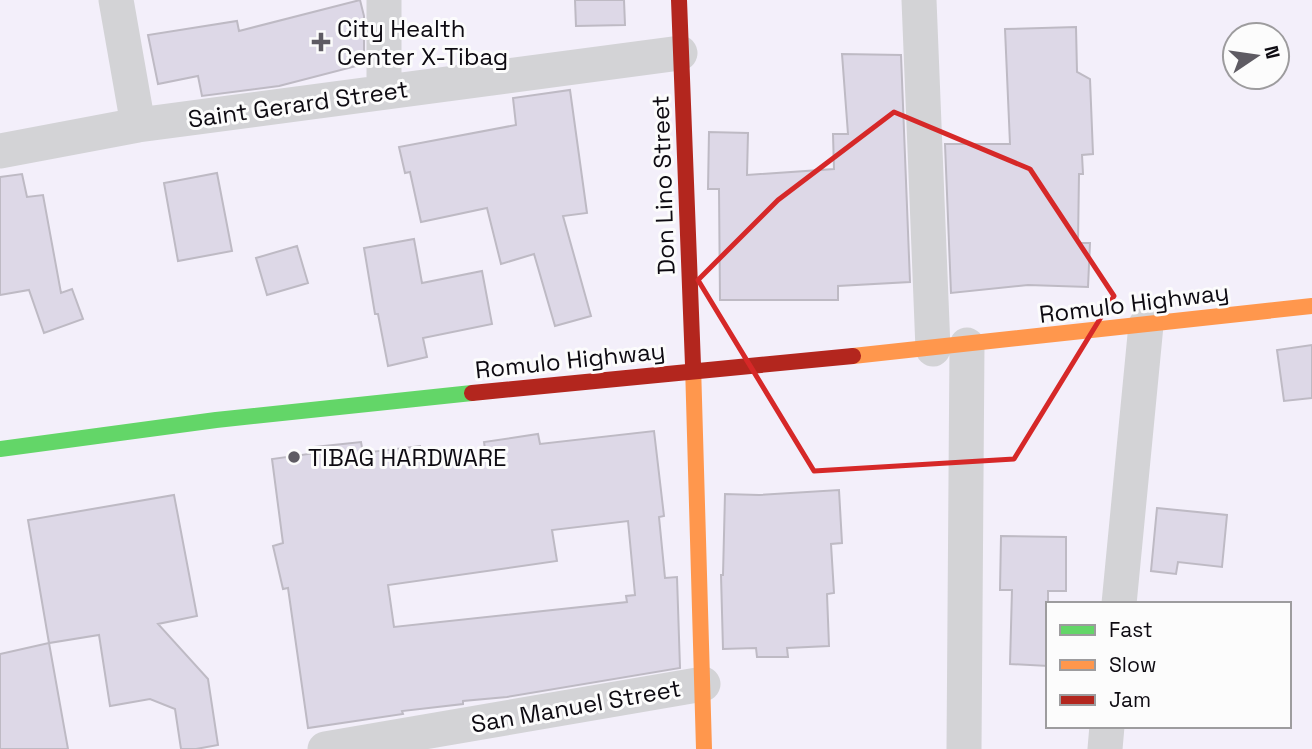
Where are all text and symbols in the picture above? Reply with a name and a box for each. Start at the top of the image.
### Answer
place label: City Health Center X-Tibag [337,13,508,72]
north arrow [1221,21,1291,91]
marker: City Health Center X-Tibag [311,32,331,52]
text: N [1258,43,1286,61]
street label: Saint Gerard Street [186,73,410,135]
street label: Don Lino Street [644,95,682,275]
street label: Romulo Highway [1037,276,1231,330]
street label: Romulo Highway [473,335,667,385]
place label: TIBAG HARDWARE [308,442,507,473]
marker: TIBAG HARDWARE [286,449,302,465]
legend [1046,602,1291,728]
text: Fast [1109,616,1153,643]
text: Slow [1109,651,1157,678]
street label: San Manuel Street [469,672,683,740]
text: Jam [1109,686,1151,713]

